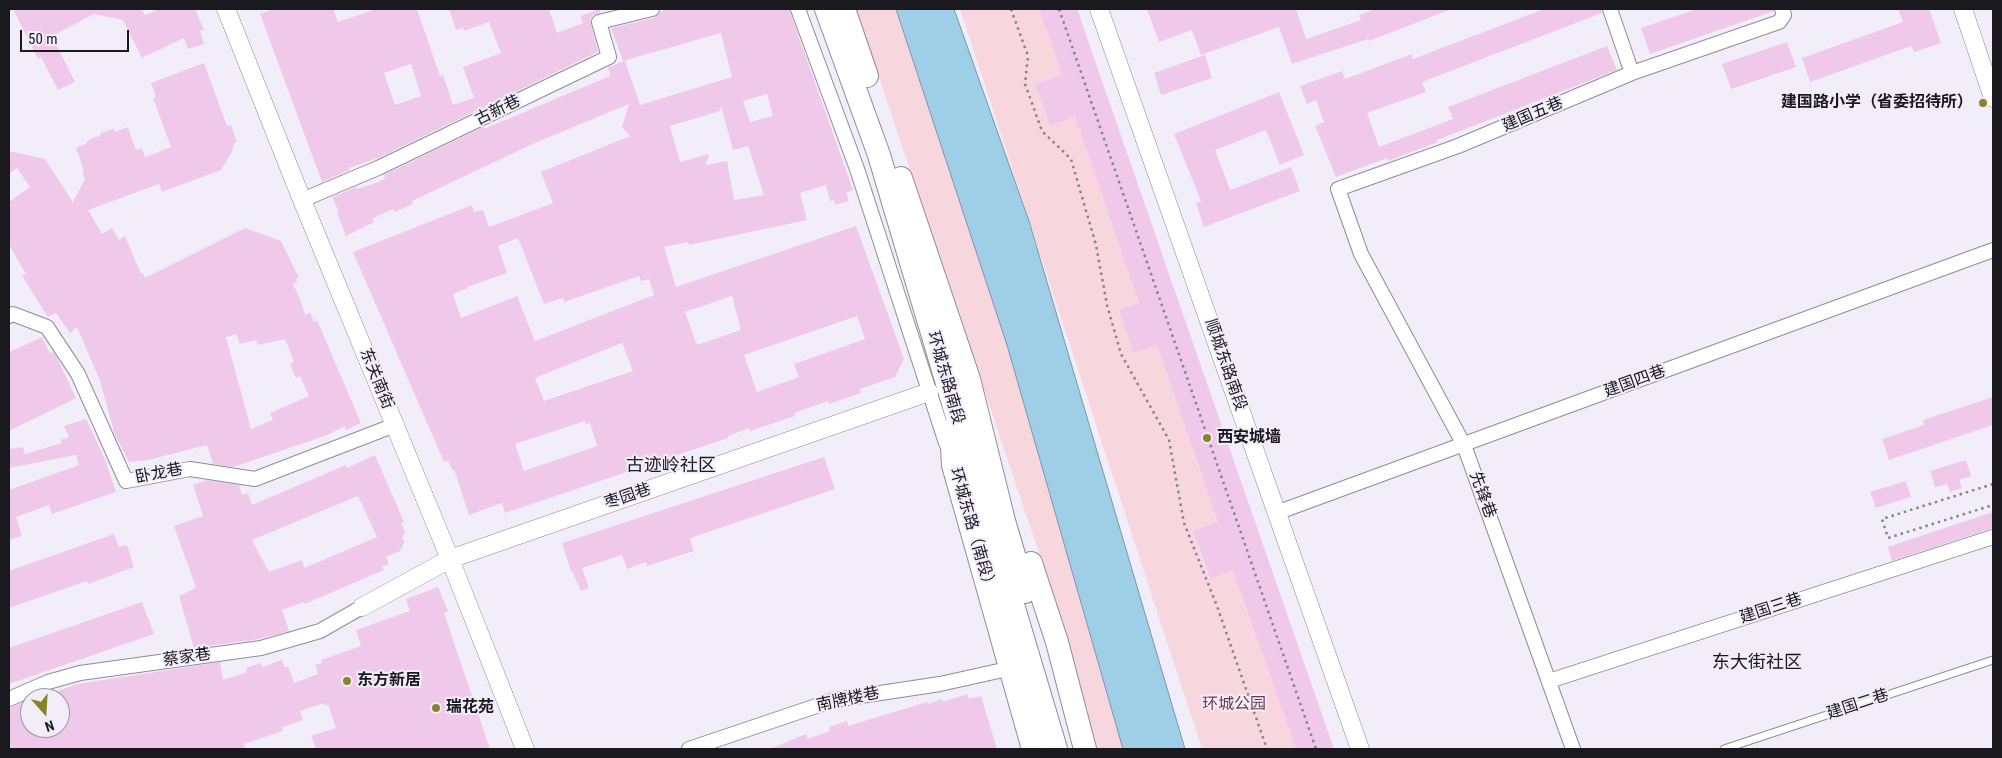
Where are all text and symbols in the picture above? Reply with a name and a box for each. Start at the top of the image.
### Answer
scale bar [22,20,131,52]
text: 50 m [28,30,58,48]
street label: 古新巷 [472,92,524,130]
place label: 建国路小学（省委招待所） [1781,93,1973,113]
street label: 建国五巷 [1500,94,1566,136]
marker: 建国路小学（省委招待所） [1977,97,1989,109]
street label: 顺城东路南段 [1200,316,1250,414]
street label: 环城东路南段 [923,329,967,427]
street label: 东关南街 [355,346,397,412]
street label: 建国四巷 [1602,362,1668,402]
place label: 西安城墙 [1217,428,1281,448]
marker: 西安城墙 [1201,432,1213,444]
district label: 古迹岭社区 [626,455,716,477]
street label: 卧龙巷 [134,460,184,488]
street label: 环城东路（南段） [945,466,999,594]
street label: 先锋巷 [1465,469,1499,521]
street label: 枣园巷 [602,480,654,514]
street label: 建国三巷 [1738,590,1804,628]
street label: 蔡家巷 [162,645,212,671]
district label: 东大街社区 [1712,652,1802,674]
place label: 东方新居 [357,671,421,691]
marker: 东方新居 [341,675,353,687]
street label: 南牌楼巷 [815,684,881,716]
street label: 建国二巷 [1825,686,1891,724]
north arrow [20,688,70,738]
park label: 环城公园 [1202,695,1266,715]
place label: 瑞花苑 [446,698,494,718]
marker: 瑞花苑 [430,702,442,714]
text: N [43,717,56,735]

